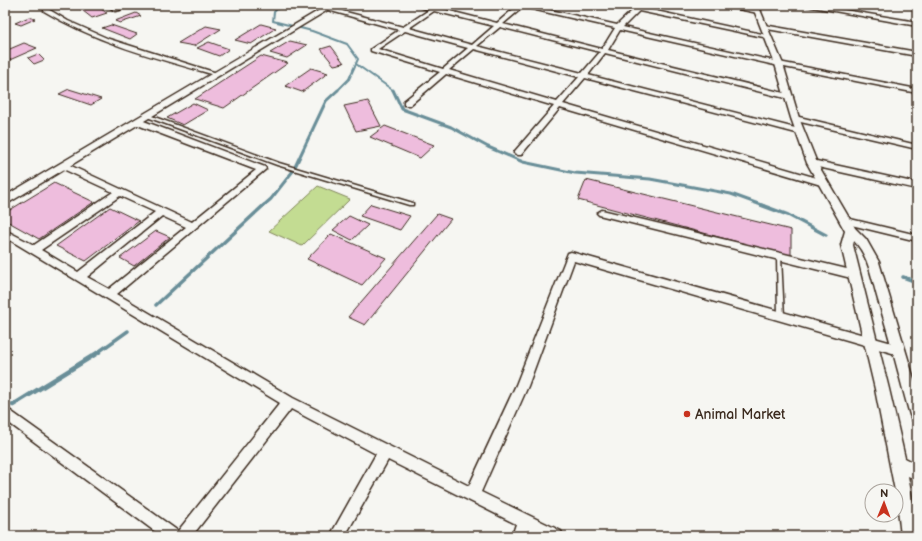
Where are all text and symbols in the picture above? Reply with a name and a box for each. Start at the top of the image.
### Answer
place label: Animal Market [695,406,786,423]
marker: Animal Market [682,409,692,419]
north arrow [864,483,904,523]
text: N [880,487,888,500]

